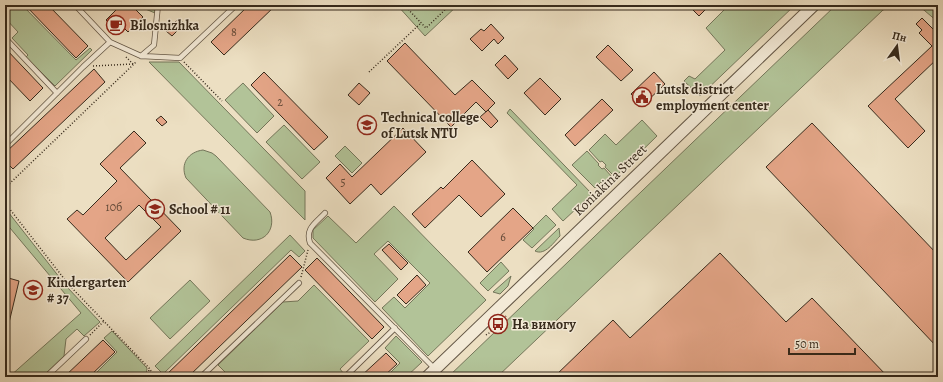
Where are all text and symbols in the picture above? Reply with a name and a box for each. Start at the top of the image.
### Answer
cafe icon: Bilosnizhka [105,14,127,36]
place label: Bilosnizhka [130,16,199,35]
house number: 8 [231,24,237,40]
north arrow [877,26,917,66]
text: Пн [891,28,909,46]
place label: Lutsk district employment center [656,80,769,115]
public building icon: Lutsk district employment center [631,86,653,108]
house number: 2 [277,94,283,110]
place label: Technical college of Lutsk NTU [381,108,480,143]
school or university icon: Technical college of Lutsk NTU [356,114,378,136]
street label: Koniakina Street [569,140,651,220]
house number: 5 [340,174,346,190]
school or university icon: School # 11 [144,198,166,220]
house number: 10б [106,199,122,215]
place label: School # 11 [169,200,230,219]
house number: 6 [500,229,506,245]
place label: Kindergarten # 37 [47,273,126,308]
school or university icon: Kindergarten # 37 [22,279,44,301]
bus stop icon: На вимогу [487,313,509,335]
place label: На вимогу [512,315,576,334]
scale bar [789,330,855,356]
text: 50 m [795,336,819,352]

